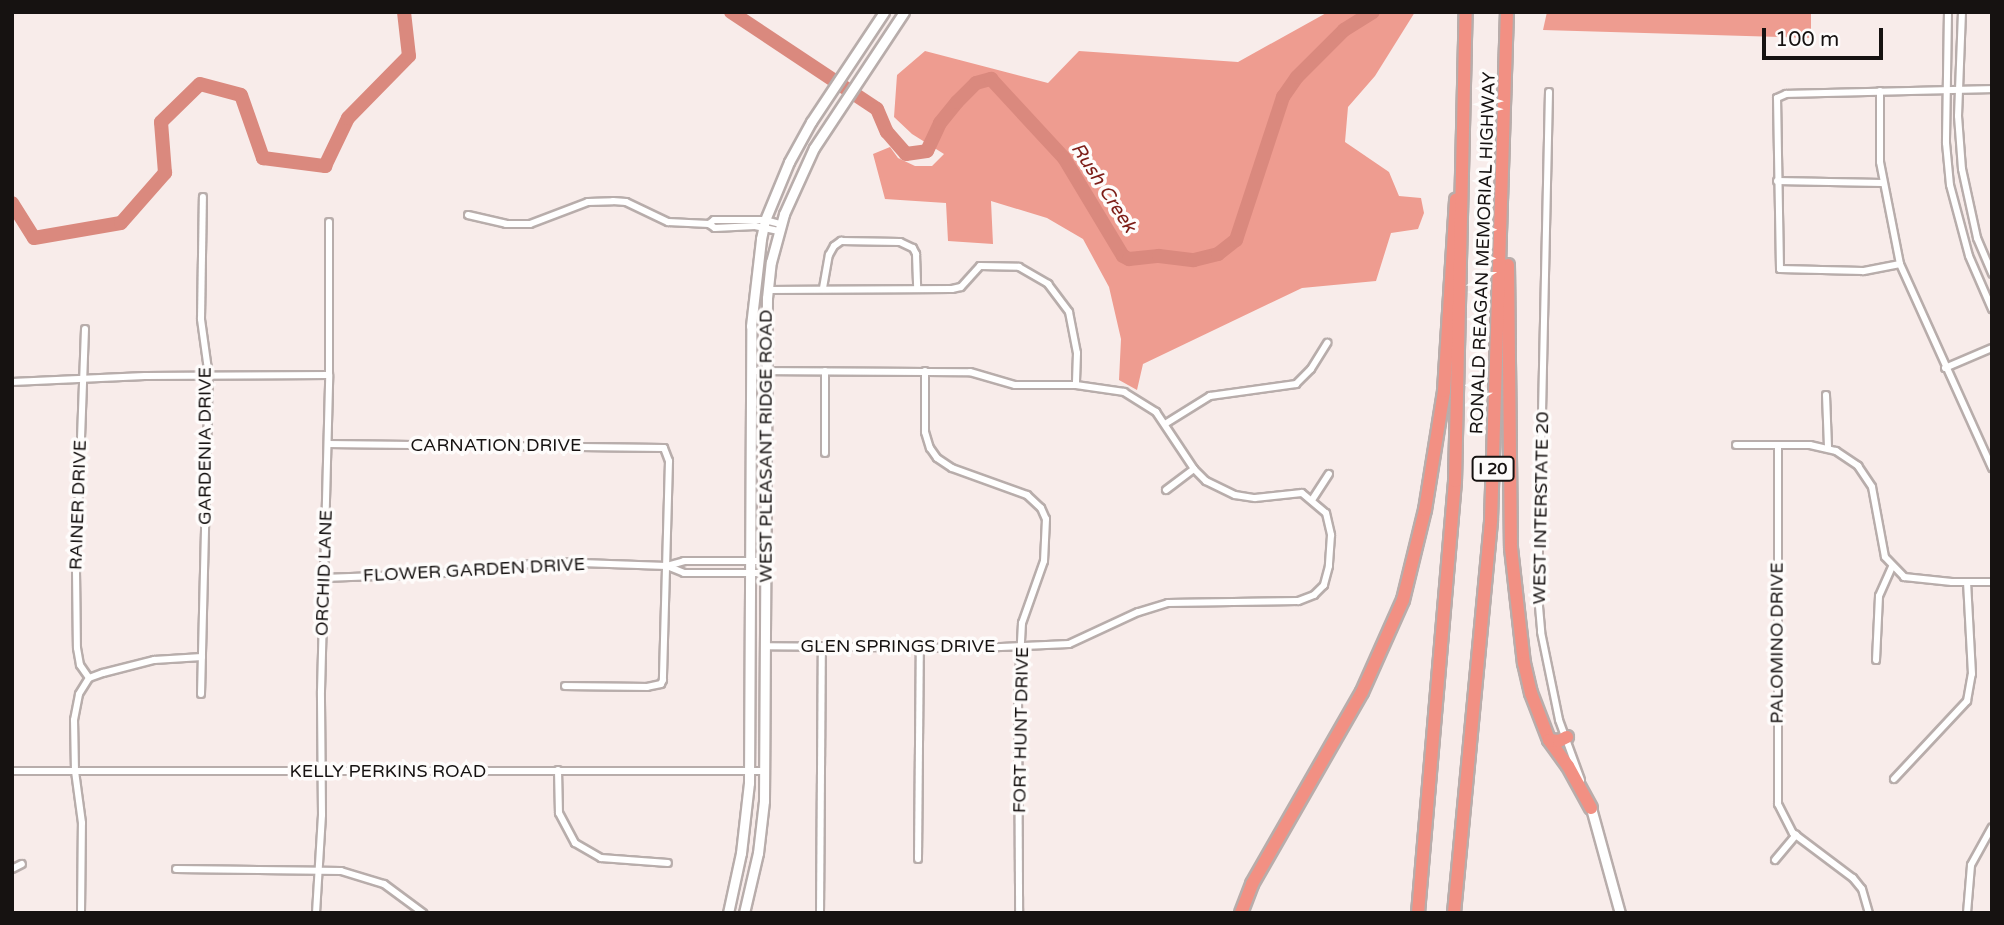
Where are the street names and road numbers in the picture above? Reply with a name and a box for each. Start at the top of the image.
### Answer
street label: RONALD REAGAN MEMORIAL HIGHWAY [1466,71,1500,435]
street label: WEST PLEASANT RIDGE ROAD [755,309,777,583]
street label: GARDENIA DRIVE [194,367,216,525]
street label: WEST INTERSTATE 20 [1529,411,1553,605]
street label: CARNATION DRIVE [411,434,581,456]
street label: RAINER DRIVE [65,440,91,570]
road number: I 20 [1470,456,1516,482]
street label: ORCHID LANE [311,510,337,636]
street label: FLOWER GARDEN DRIVE [362,553,586,587]
street label: PALOMINO DRIVE [1766,562,1788,724]
street label: GLEN SPRINGS DRIVE [800,635,996,657]
street label: FORT HUNT DRIVE [1009,647,1033,813]
street label: KELLY PERKINS ROAD [290,760,486,782]

